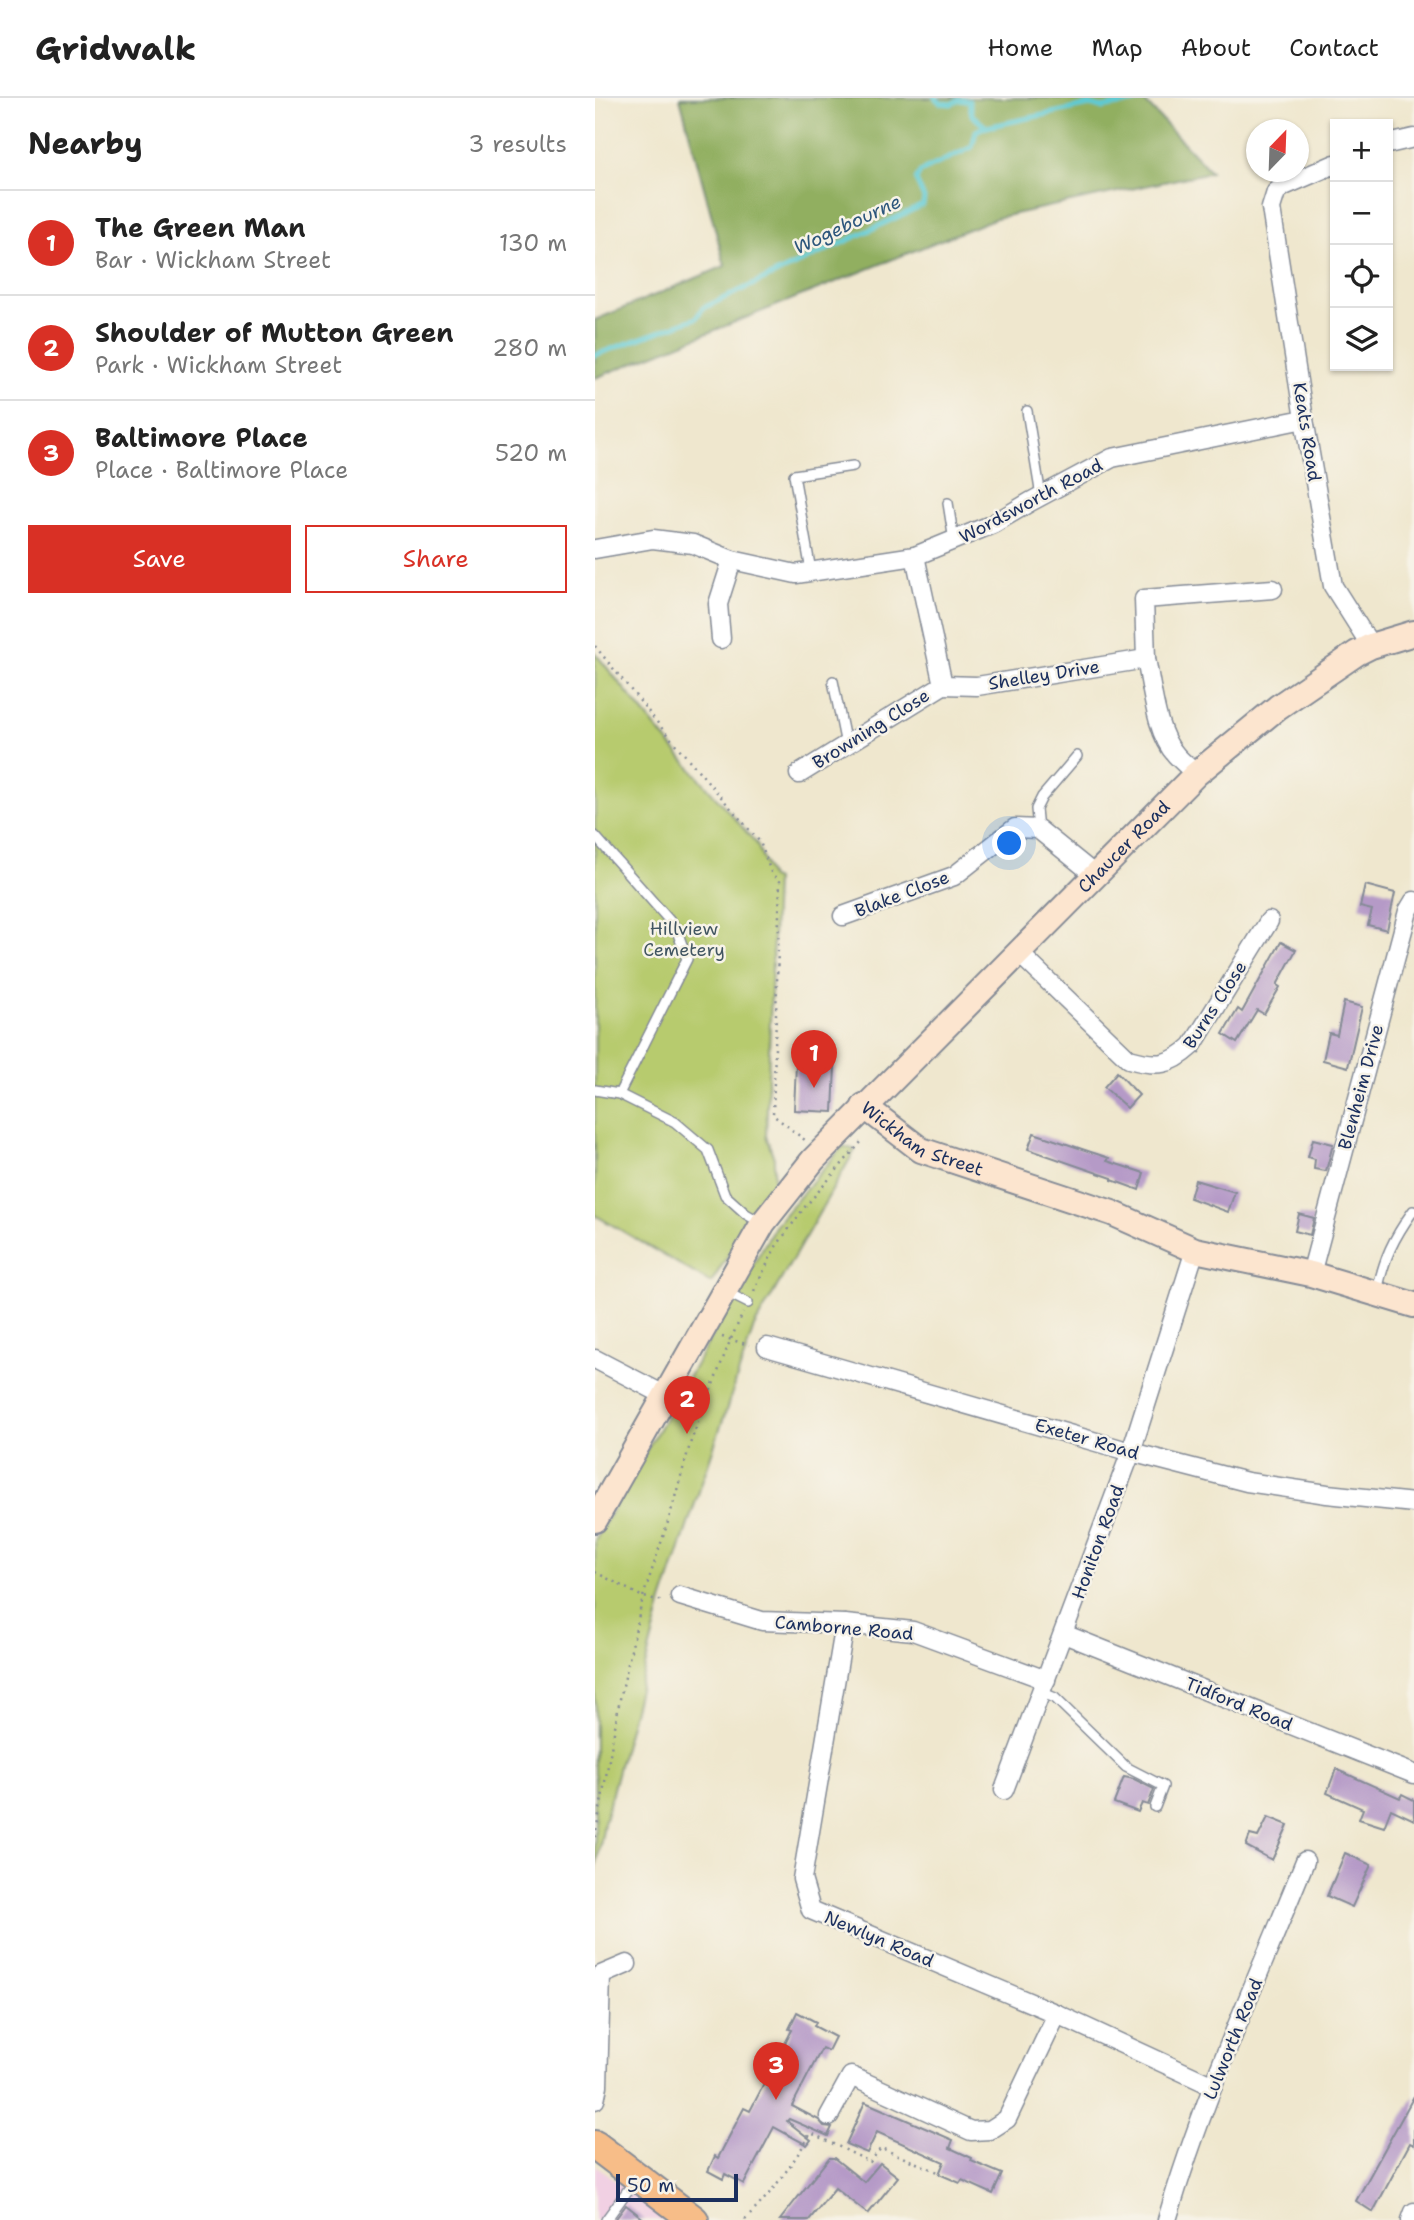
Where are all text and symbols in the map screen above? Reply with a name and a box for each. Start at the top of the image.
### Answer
text: Gridwalk [35,26,196,71]
text: Home [987,32,1053,64]
text: Map [1091,32,1143,64]
text: About [1181,32,1251,64]
text: Contact [1289,32,1379,64]
north arrow [1246,119,1309,182]
map controls [1330,119,1393,371]
button: + [1330,119,1393,182]
text: Nearby [28,123,143,164]
text: 3 results [468,129,567,159]
button: − [1330,182,1393,245]
water label: Wogebourne [789,189,905,260]
text: The Green Man [95,210,306,245]
text: 1 [46,228,56,258]
text: 130 m [499,228,567,258]
text: Bar · Wickham Street [95,245,331,275]
button: locate [1330,245,1393,308]
button: layers [1330,308,1393,371]
text: Shoulder of Mutton Green [95,315,454,350]
text: 2 [43,333,59,363]
text: 280 m [492,333,567,363]
text: Park · Wickham Street [95,350,342,380]
street label: Keats Road [1287,381,1327,483]
text: Baltimore Place [95,420,308,455]
text: 3 [43,438,59,468]
text: 520 m [495,438,567,468]
street label: Wordsworth Road [955,453,1107,549]
text: Place · Baltimore Place [95,455,348,485]
button: Save [28,525,291,593]
button: Share [305,525,567,593]
street label: Shelley Drive [987,654,1101,696]
street label: Browning Close [808,683,934,775]
street label: Chaucer Road [1073,795,1175,898]
your location [992,826,1026,860]
street label: Blake Close [851,865,953,923]
park label: Hillview Cemetery [643,917,725,962]
street label: Burns Close [1178,956,1252,1054]
street label: Blenheim Drive [1333,1022,1389,1152]
pin: 1 [791,1030,837,1088]
street label: Wickham Street [856,1096,986,1182]
pin: 2 [664,1376,710,1434]
street label: Exeter Road [1032,1413,1142,1465]
street label: Honiton Road [1066,1481,1130,1603]
street label: Camborne Road [774,1610,914,1646]
street label: Tidford Road [1182,1671,1296,1737]
street label: Newlyn Road [821,1905,937,1973]
street label: Lulworth Road [1198,1975,1268,2103]
pin: 3 [753,2042,799,2100]
scale bar [616,2171,739,2203]
text: 50 m [627,2173,675,2198]

